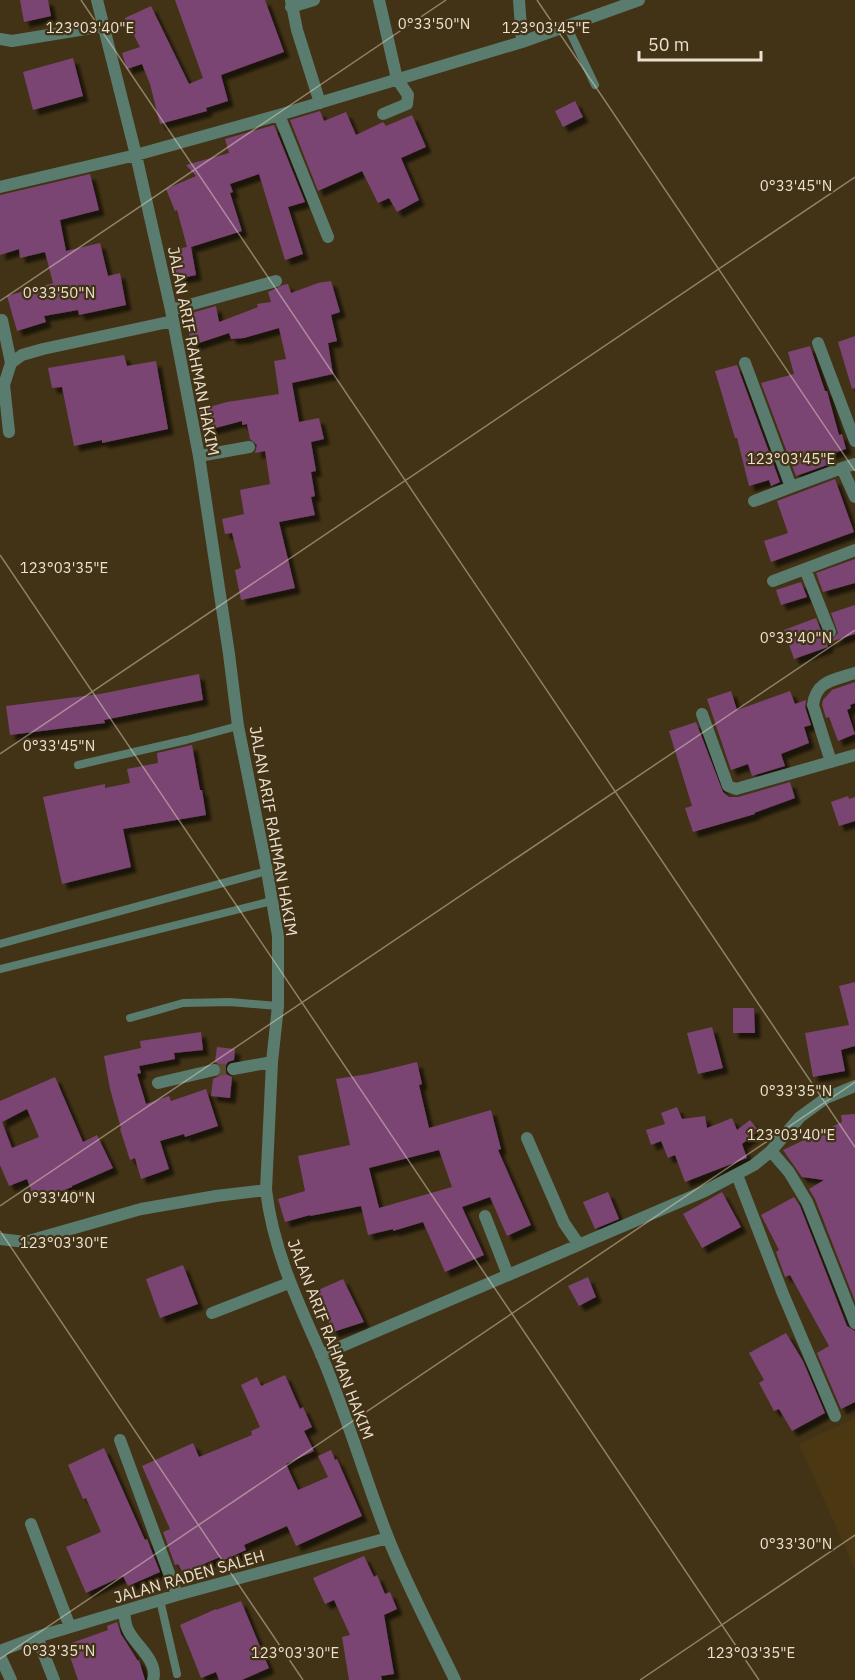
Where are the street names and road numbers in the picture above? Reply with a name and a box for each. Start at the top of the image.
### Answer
street label: JALAN ARIF RAHMAN HAKIM [164,245,224,457]
street label: JALAN ARIF RAHMAN HAKIM [246,724,302,938]
street label: JALAN ARIF RAHMAN HAKIM [284,1236,378,1442]
street label: JALAN RADEN SALEH [111,1545,267,1607]

